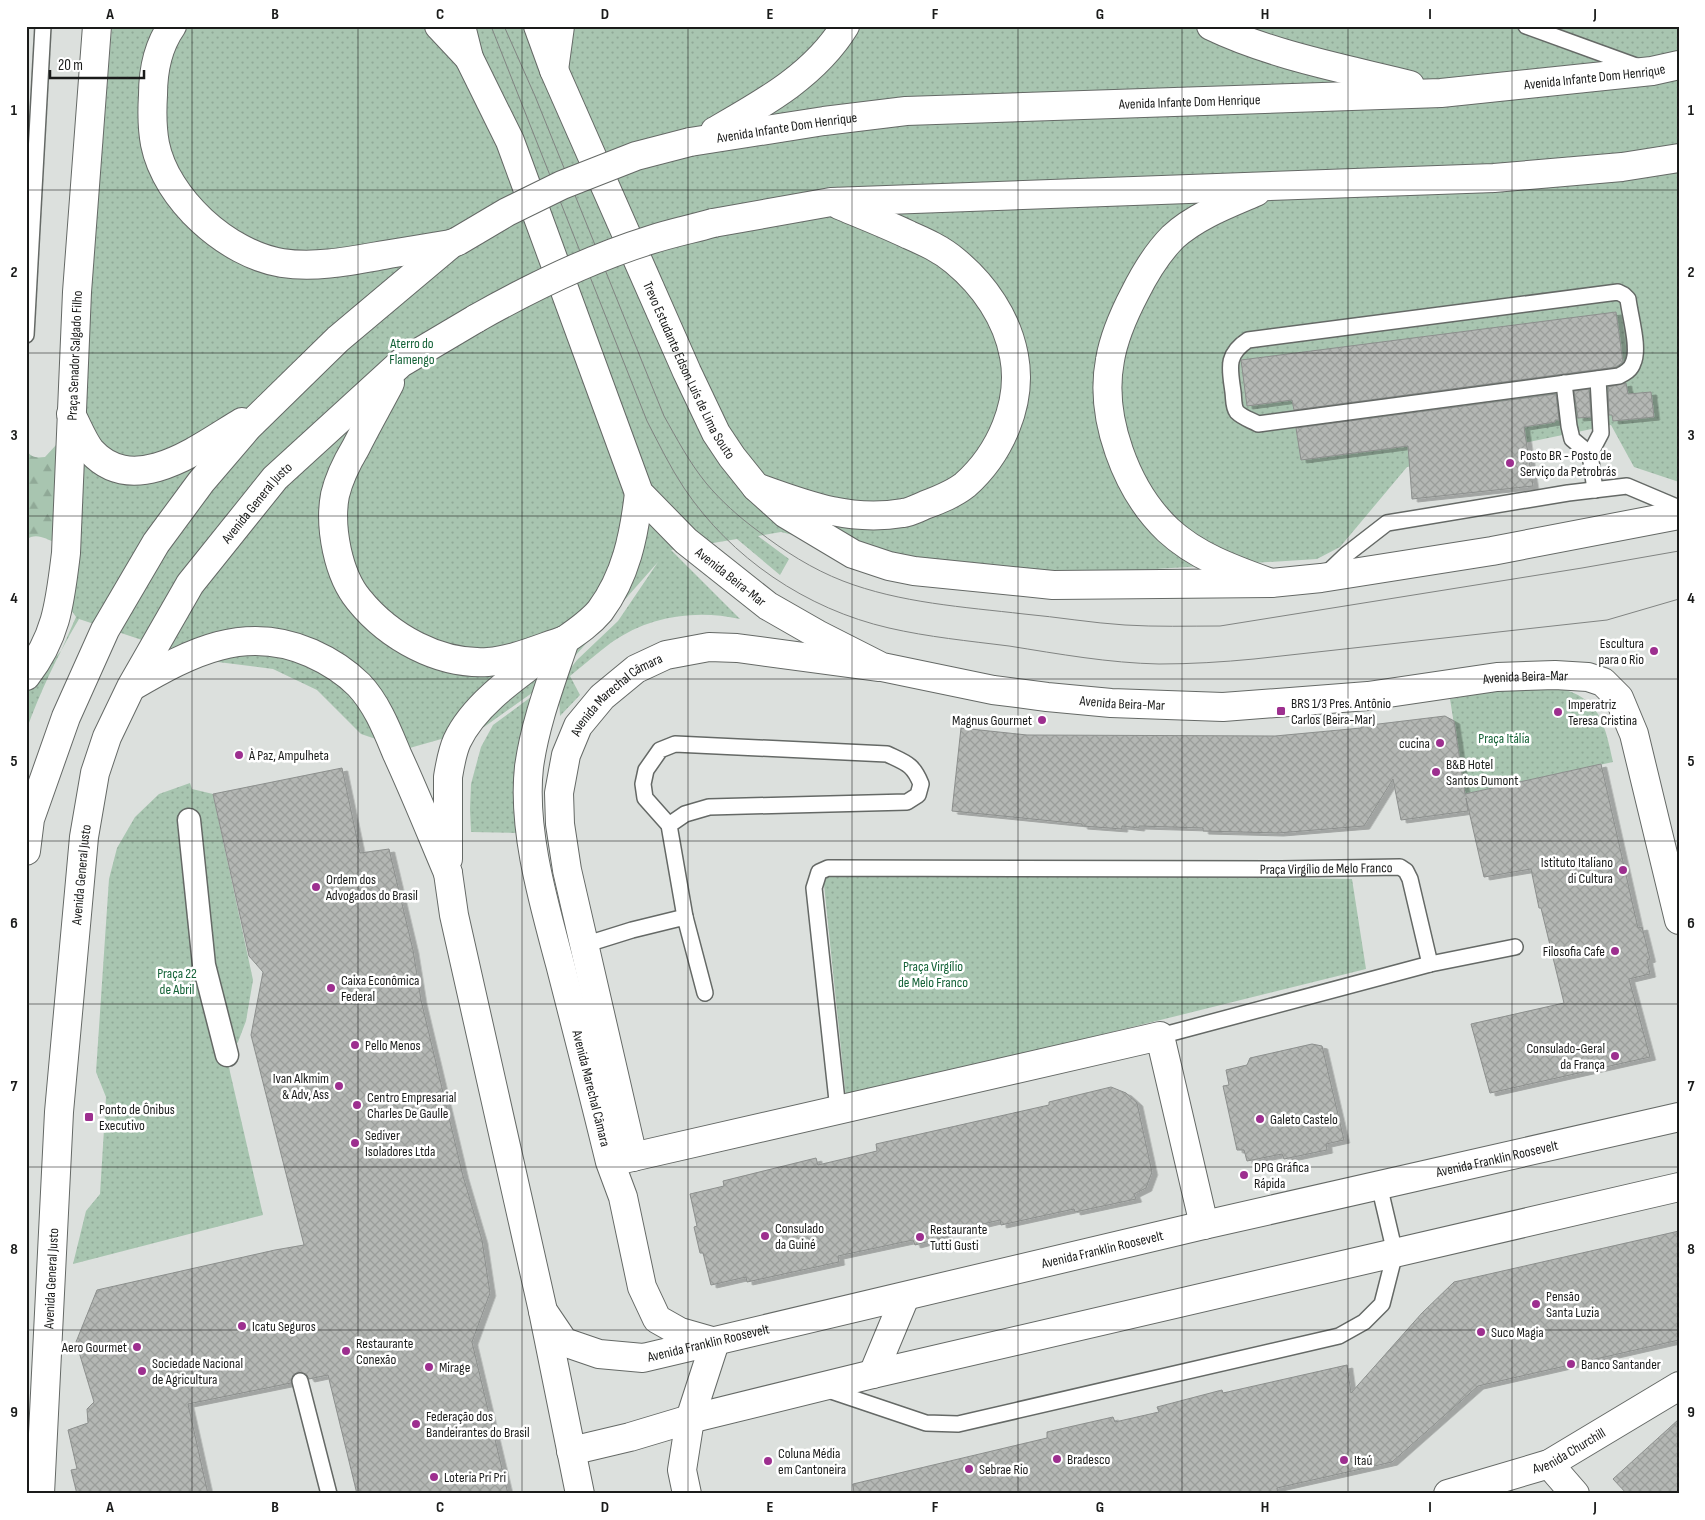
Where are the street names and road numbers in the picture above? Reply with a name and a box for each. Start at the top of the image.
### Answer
street label: Avenida Infante Dom Henrique [1522,60,1667,93]
street label: Avenida Infante Dom Henrique [1117,91,1261,113]
street label: Avenida Infante Dom Henrique [715,109,858,147]
street label: Trevo Estudante Edson Luís de Lima Souto [639,279,739,462]
street label: Praça Senador Salgado Filho [64,290,86,421]
street label: Avenida General Justo [217,459,296,548]
street label: Avenida Beira-Mar [691,543,769,610]
street label: Avenida Marechal Câmara [566,650,665,739]
street label: Avenida Beira-Mar [1481,667,1569,688]
street label: Avenida Beira-Mar [1078,692,1165,714]
street label: Avenida General Justo [68,823,95,927]
street label: Praça Virgílio de Melo Franco [1260,859,1393,878]
street label: Avenida Marechal Câmara [568,1027,614,1148]
street label: Avenida Franklin Roosevelt [1433,1137,1560,1181]
street label: Avenida General Justo [40,1227,62,1330]
street label: Avenida Franklin Roosevelt [1039,1227,1165,1272]
street label: Avenida Franklin Roosevelt [645,1320,771,1366]
street label: Avenida Churchill [1530,1424,1609,1478]

